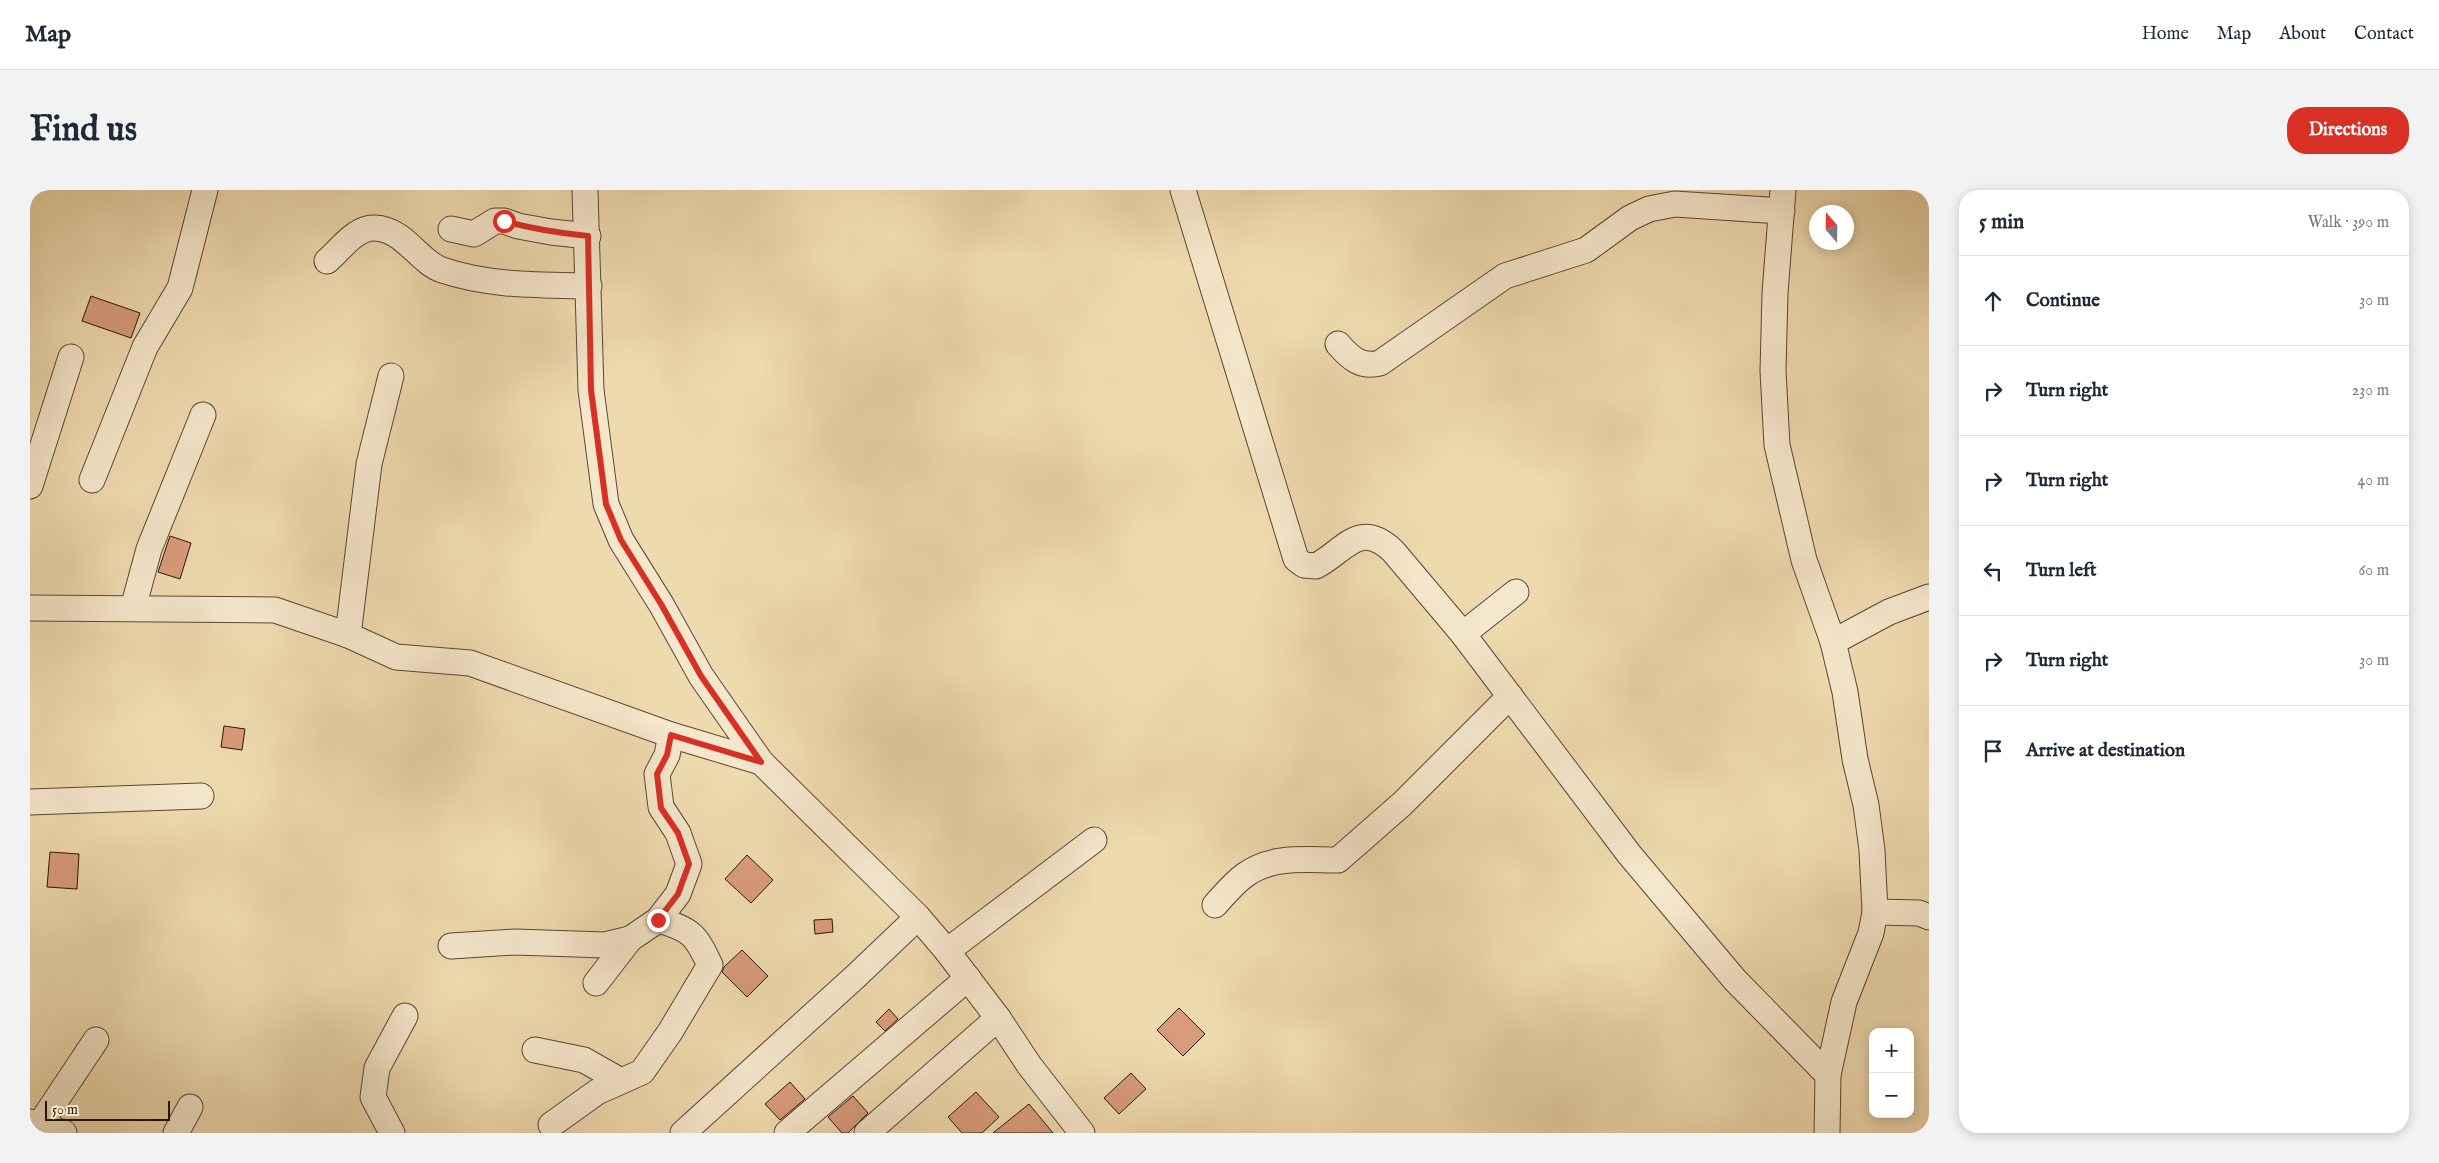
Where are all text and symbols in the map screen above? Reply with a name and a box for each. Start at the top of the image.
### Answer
text: Map [25,19,71,50]
text: Home [2142,23,2189,46]
text: Map [2217,23,2251,46]
text: About [2279,23,2326,46]
text: Contact [2354,23,2414,46]
button: Directions [2287,107,2409,154]
text: Find us [30,108,137,153]
north arrow [1809,205,1854,250]
text: 5 min [1979,209,2024,236]
route start [493,210,516,233]
text: Walk · 390 m [2308,213,2389,233]
icon: ahead [1979,287,2007,315]
text: Continue [2026,289,2100,313]
text: 30 m [2359,291,2389,311]
icon: right [1979,377,2007,405]
text: Turn right [2026,379,2108,403]
text: 230 m [2352,381,2389,401]
icon: right [1979,467,2007,495]
text: Turn right [2026,469,2108,493]
text: 40 m [2357,471,2389,491]
icon: left [1979,557,2007,585]
text: Turn left [2026,559,2097,583]
text: 60 m [2359,561,2389,581]
icon: right [1979,647,2007,675]
text: Turn right [2026,649,2108,673]
text: 30 m [2359,651,2389,671]
icon: arrive [1979,737,2007,765]
text: Arrive at destination [2026,739,2185,763]
route end [647,909,670,932]
map controls [1869,1028,1914,1118]
button: + [1869,1028,1914,1073]
button: − [1869,1073,1914,1118]
scale bar [45,1098,170,1121]
text: 50 m [52,1101,78,1119]

